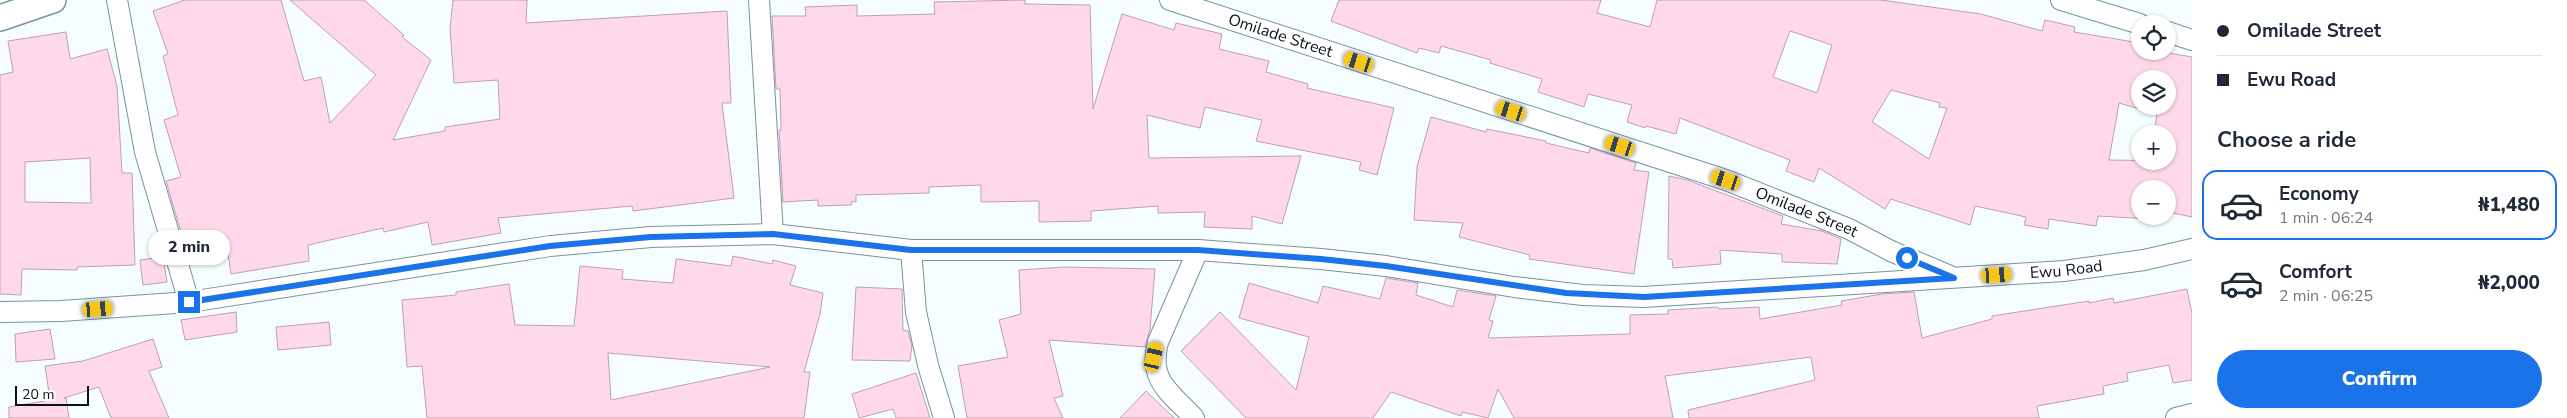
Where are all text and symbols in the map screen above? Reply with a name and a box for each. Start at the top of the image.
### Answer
street label: Omilade Street [1225,9,1336,63]
map controls [2131,15,2176,225]
button: locate [2131,15,2176,60]
text: Omilade Street [2247,18,2381,44]
car [1342,50,1375,74]
text: Ewu Road [2247,67,2336,93]
button: layers [2131,70,2176,115]
car [1494,99,1527,123]
button: + [2131,125,2176,170]
text: Choose a ride [2217,125,2356,155]
car [1603,134,1636,158]
car [1709,168,1742,192]
button: − [2131,180,2176,225]
text: Economy [2279,181,2359,207]
street label: Omilade Street [1752,182,1862,243]
icon: car [2219,183,2264,228]
text: ₦1,480 [2478,192,2540,218]
text: 1 min · 06:24 [2279,207,2373,229]
callout: 2 min [148,230,230,264]
text: 2 min [168,236,210,258]
route start [1896,247,1918,269]
street label: Ewu Road [2029,255,2104,284]
text: Comfort [2279,259,2352,285]
icon: car [2219,261,2264,306]
car [1981,267,2012,283]
text: ₦2,000 [2478,270,2540,296]
text: 2 min · 06:25 [2279,285,2373,307]
route end [178,291,200,313]
car [82,300,113,318]
car [1143,341,1164,373]
button: Confirm [2217,350,2542,408]
scale bar [15,383,89,406]
text: 20 m [22,385,54,404]

